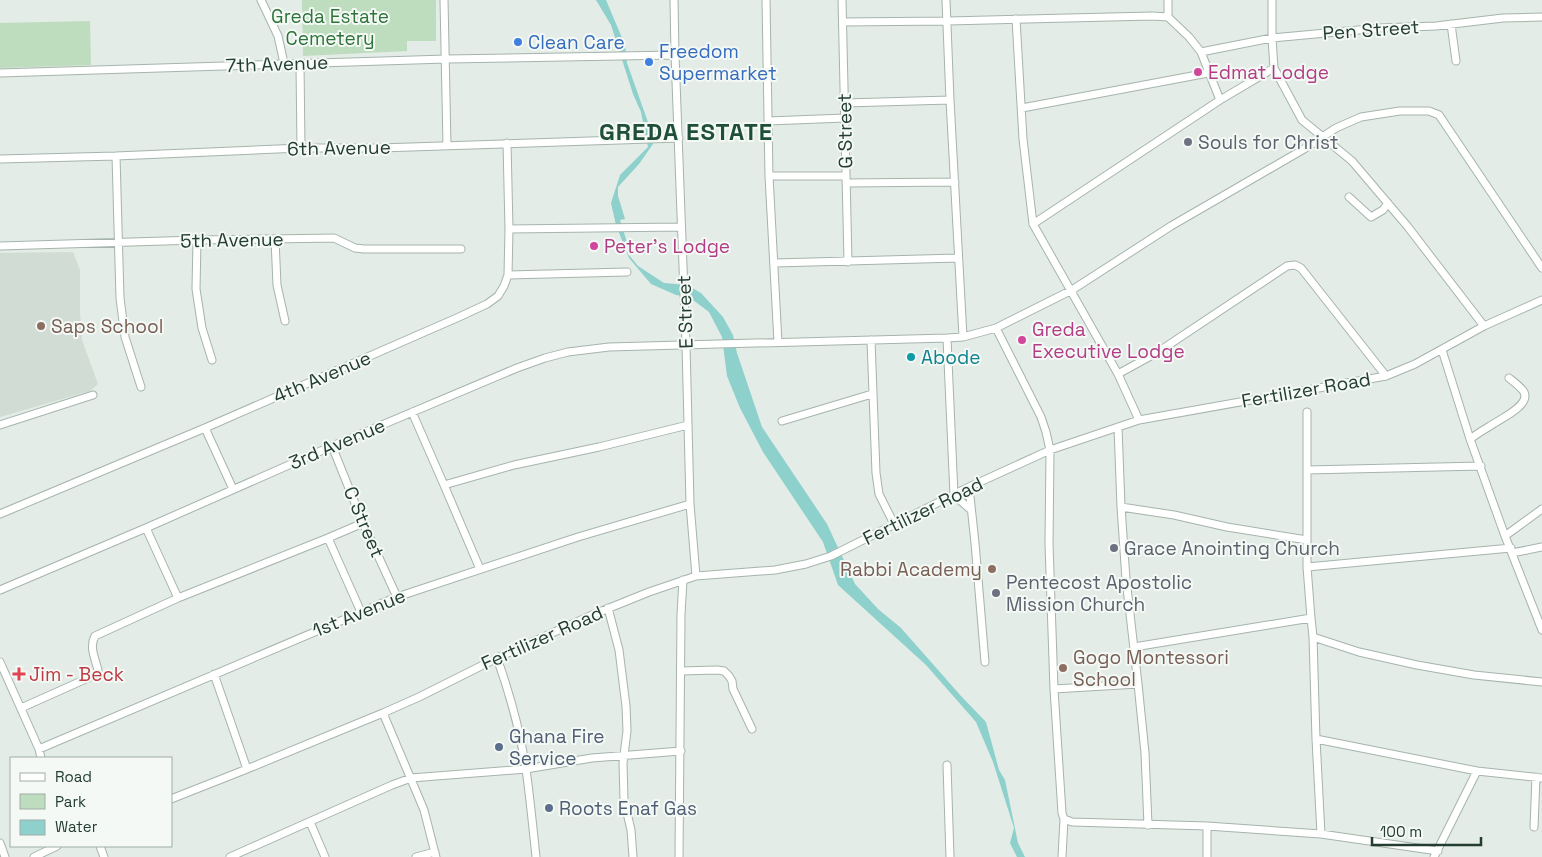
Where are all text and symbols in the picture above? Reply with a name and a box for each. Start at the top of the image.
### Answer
park label: Greda Estate Cemetery [271,4,389,51]
street label: Pen Street [1322,14,1420,46]
place label: Clean Care [528,30,625,55]
marker: Clean Care [512,36,524,48]
place label: Freedom Supermarket [659,39,777,86]
street label: 7th Avenue [225,50,329,78]
marker: Freedom Supermarket [643,56,655,68]
place label: Edmat Lodge [1208,60,1329,85]
marker: Edmat Lodge [1192,66,1204,78]
street label: G Street [832,93,858,169]
district label: GREDA ESTATE [599,116,773,147]
place label: Souls for Christ [1198,130,1339,155]
street label: 6th Avenue [287,135,391,161]
marker: Souls for Christ [1182,136,1194,148]
street label: 5th Avenue [180,227,284,253]
place label: Peter's Lodge [604,234,730,259]
marker: Peter's Lodge [588,240,600,252]
street label: E Street [671,275,699,349]
place label: Saps School [51,314,164,339]
place label: Greda Executive Lodge [1032,317,1185,364]
marker: Saps School [35,320,47,332]
marker: Greda Executive Lodge [1016,334,1028,346]
street label: 4th Avenue [269,345,375,409]
place label: Abode [921,345,980,370]
marker: Abode [905,351,917,363]
street label: Fertilizer Road [1239,366,1373,414]
street label: 3rd Avenue [285,413,389,475]
street label: Fertilizer Road [859,471,987,551]
street label: C Street [338,483,390,561]
place label: Grace Anointing Church [1124,536,1340,561]
marker: Grace Anointing Church [1108,542,1120,554]
place label: Rabbi Academy [840,557,982,582]
marker: Rabbi Academy [986,563,998,575]
place label: Pentecost Apostolic Mission Church [1006,570,1192,617]
street label: 1st Avenue [309,583,409,643]
marker: Pentecost Apostolic Mission Church [990,587,1002,599]
street label: Fertilizer Road [477,600,607,676]
place label: Gogo Montessori School [1073,645,1229,692]
place label: Jim - Beck [29,662,124,687]
marker: Gogo Montessori School [1057,662,1069,674]
marker: Jim - Beck [13,668,25,680]
place label: Ghana Fire Service [509,724,605,771]
marker: Ghana Fire Service [493,741,505,753]
legend [10,757,172,847]
text: Road [55,767,92,786]
text: Park [55,792,86,811]
place label: Roots Enaf Gas [559,796,697,821]
marker: Roots Enaf Gas [543,802,555,814]
scale bar [1372,814,1481,846]
text: Water [55,817,98,836]
text: 100 m [1380,822,1422,841]

